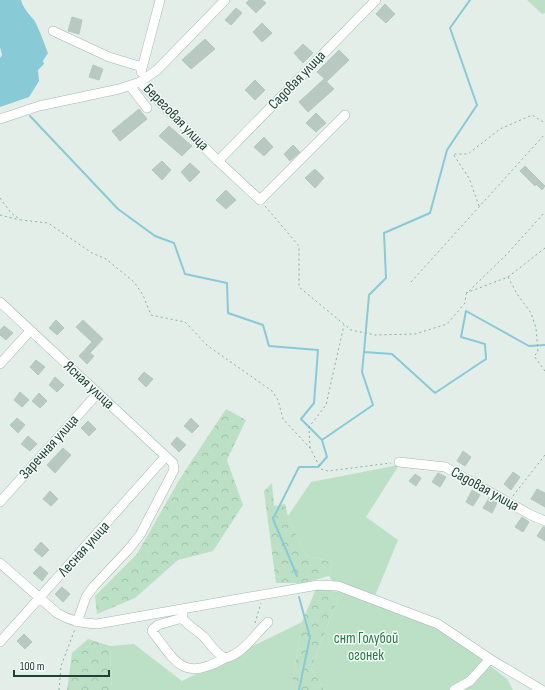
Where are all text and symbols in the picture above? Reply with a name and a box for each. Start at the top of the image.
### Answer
street label: Садовая улица [264,46,330,113]
street label: Береговая улица [139,79,213,155]
street label: Ясная улица [60,357,118,413]
street label: Заречная улица [15,411,83,483]
street label: Садовая улица [448,463,523,516]
street label: Лесная улица [54,517,114,581]
park label: снт Голубой огонек [334,629,398,665]
scale bar [14,652,109,678]
text: 100 m [20,659,45,674]

